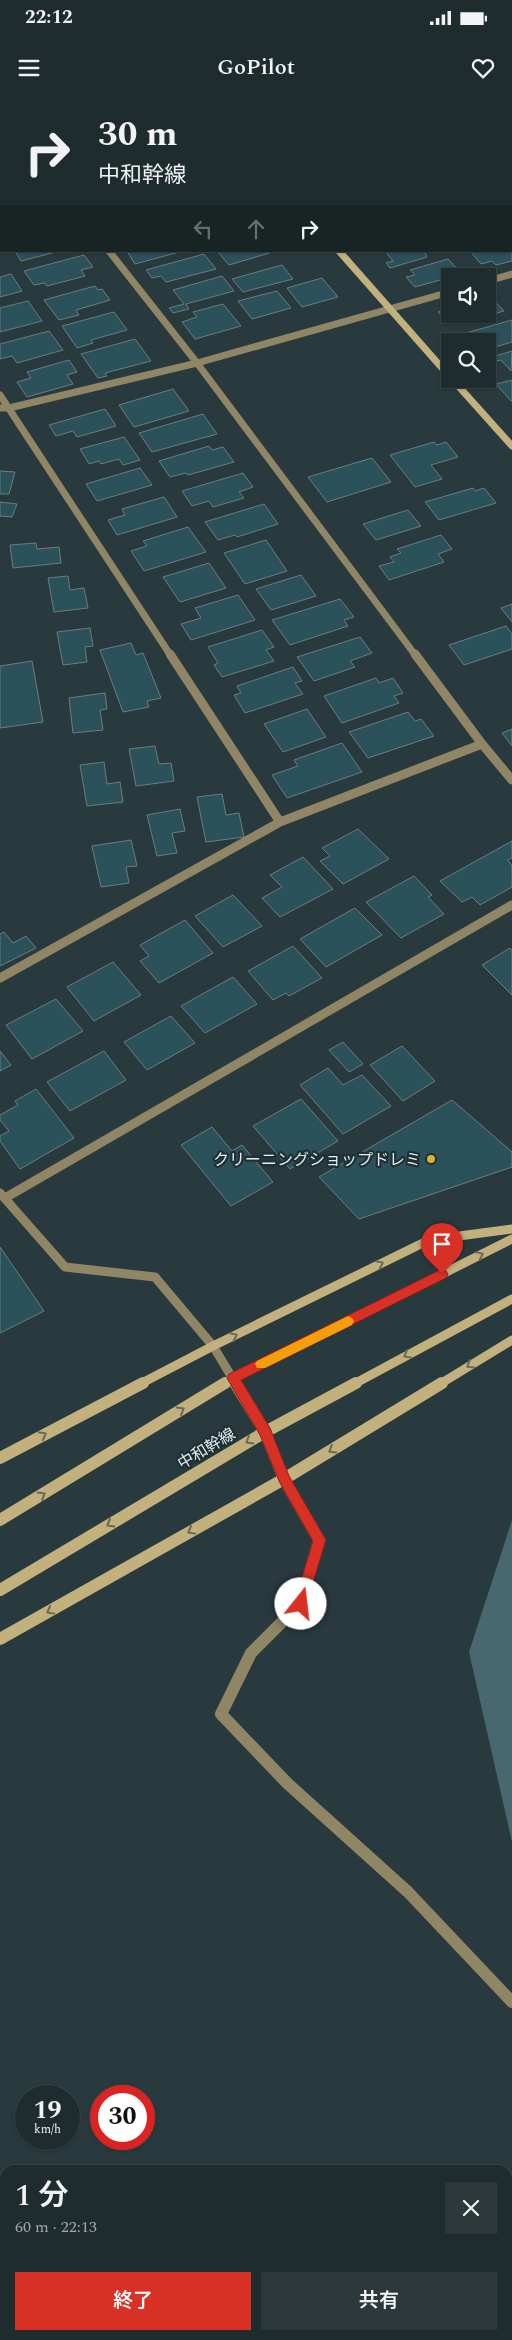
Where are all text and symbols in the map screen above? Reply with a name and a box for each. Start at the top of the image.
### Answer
text: 22:12 [25,3,73,32]
text: GoPilot [217,51,295,84]
icon: menu [15,54,43,82]
icon: heart [469,54,497,82]
text: 30 m [98,108,178,161]
icon: right [15,120,80,185]
text: 中和幹線 [98,159,186,192]
icon: left [189,215,217,243]
icon: ahead [242,215,270,243]
icon: right [295,215,323,243]
map controls [441,268,496,388]
button: sound [441,268,496,323]
button: search [441,333,496,388]
place label: クリーニングショップドレミ [213,1148,421,1172]
marker: クリーニングショップドレミ [425,1153,437,1165]
pin [421,1223,463,1274]
icon: arrive [428,1230,456,1258]
one-way arrow [475,1251,484,1261]
one-way arrow [375,1260,384,1270]
one-way arrow [229,1332,238,1342]
one-way arrow [403,1348,412,1358]
one-way arrow [467,1359,476,1368]
one-way arrow [175,1407,184,1417]
street label: 中和幹線 [173,1422,240,1476]
one-way arrow [38,1431,47,1441]
one-way arrow [246,1435,255,1445]
one-way arrow [328,1444,338,1453]
one-way arrow [36,1491,45,1501]
one-way arrow [106,1518,115,1528]
one-way arrow [188,1525,197,1535]
position arrow [274,1577,326,1629]
one-way arrow [46,1605,55,1615]
speed limit sign: 30 [90,2085,155,2150]
text: 19 [33,2092,62,2130]
text: km/h [34,2120,61,2139]
text: 1 分 [15,2173,69,2219]
button: close [445,2182,497,2234]
text: 60 m · 22:13 [15,2215,97,2239]
button: 終了 [15,2272,251,2330]
button: 共有 [261,2272,497,2330]

